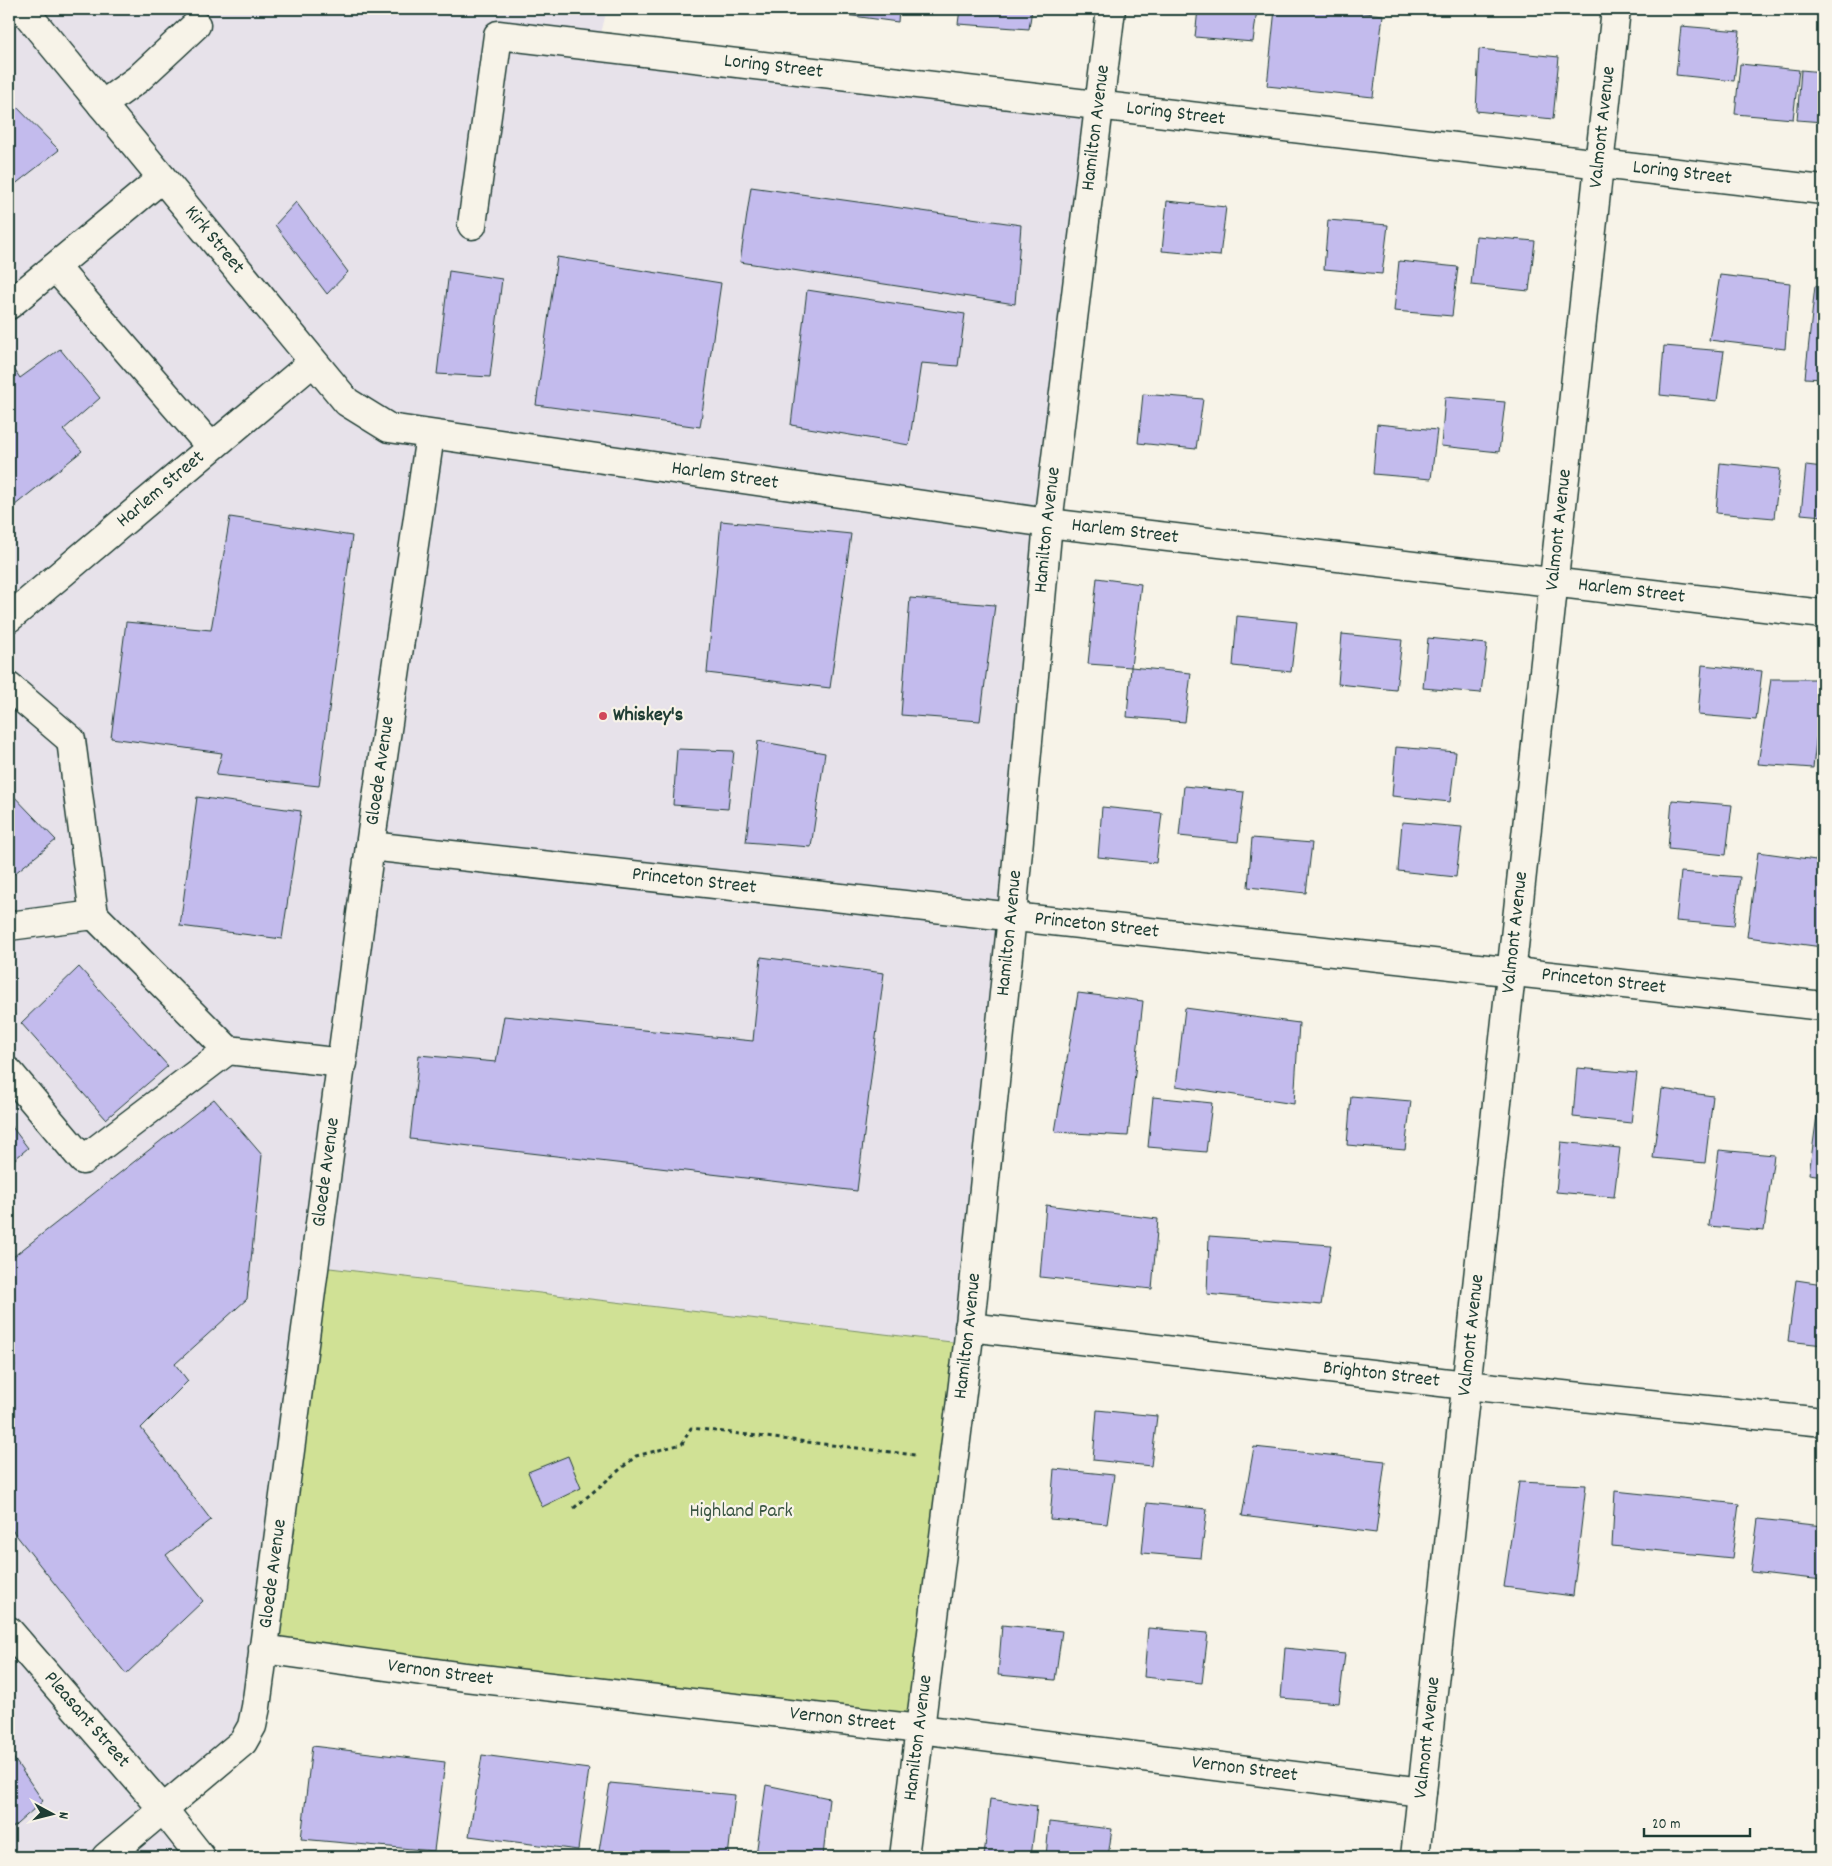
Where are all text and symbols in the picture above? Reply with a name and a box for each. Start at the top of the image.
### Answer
street label: Loring Street [722,48,824,87]
street label: Hamilton Avenue [1075,63,1118,192]
street label: Valmont Avenue [1583,65,1624,190]
street label: Loring Street [1125,95,1227,134]
street label: Loring Street [1631,154,1733,193]
street label: Kirk Street [177,200,251,281]
street label: Harlem Street [111,444,211,535]
street label: Harlem Street [670,455,780,498]
street label: Hamilton Avenue [1028,465,1069,594]
street label: Valmont Avenue [1539,467,1580,592]
street label: Harlem Street [1070,512,1180,552]
street label: Harlem Street [1576,571,1687,612]
place label: Whiskey's [613,702,683,730]
marker: Whiskey's [597,710,609,722]
street label: Gloede Avenue [359,714,403,827]
street label: Princeton Street [630,861,758,902]
street label: Hamilton Avenue [990,869,1030,998]
street label: Valmont Avenue [1495,870,1536,995]
street label: Princeton Street [1033,905,1160,947]
street label: Princeton Street [1540,961,1667,1003]
street label: Gloede Avenue [306,1116,348,1229]
street label: Hamilton Avenue [947,1271,989,1401]
street label: Valmont Avenue [1451,1273,1492,1397]
street label: Brighton Street [1321,1354,1441,1396]
park label: Highland Park [689,1498,793,1526]
street label: Gloede Avenue [253,1517,295,1630]
street label: Vernon Street [386,1652,495,1694]
street label: Pleasant Street [36,1666,136,1775]
street label: Hamilton Avenue [897,1673,941,1803]
street label: Valmont Avenue [1407,1675,1449,1800]
street label: Vernon Street [788,1700,897,1740]
street label: Vernon Street [1190,1749,1299,1790]
north arrow [28,1788,78,1838]
scale bar [1644,1806,1751,1838]
text: N [53,1811,73,1820]
text: 20 m [1652,1814,1680,1836]

